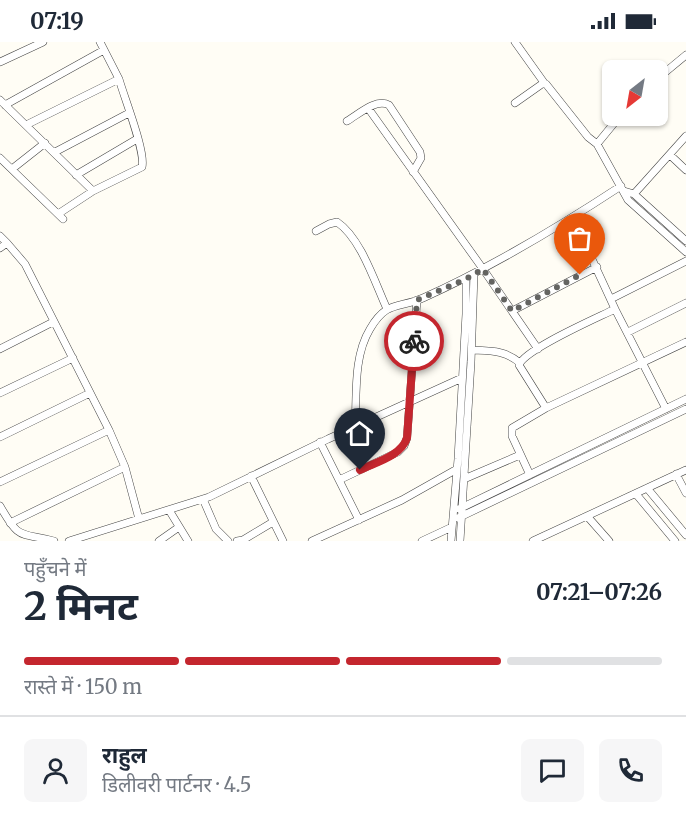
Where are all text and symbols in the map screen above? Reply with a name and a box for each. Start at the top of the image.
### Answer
text: 07:19 [30,7,84,35]
north arrow [602,60,668,126]
map controls [602,60,668,126]
pin [554,213,605,275]
icon: bag [563,222,596,255]
courier [384,311,444,371]
icon: bike [398,325,431,358]
pin [334,408,385,470]
icon: home [343,417,376,450]
text: पहुँचने में [24,556,86,581]
text: 07:21–07:26 [536,578,662,606]
text: 2 मिनट [24,582,138,631]
text: रास्ते में · 150 m [24,674,142,699]
button: person [24,739,87,802]
button: chat [521,739,584,802]
button: phone [599,739,662,802]
text: राहुल [102,741,147,769]
text: डिलीवरी पार्टनर · 4.5 [102,772,252,797]

